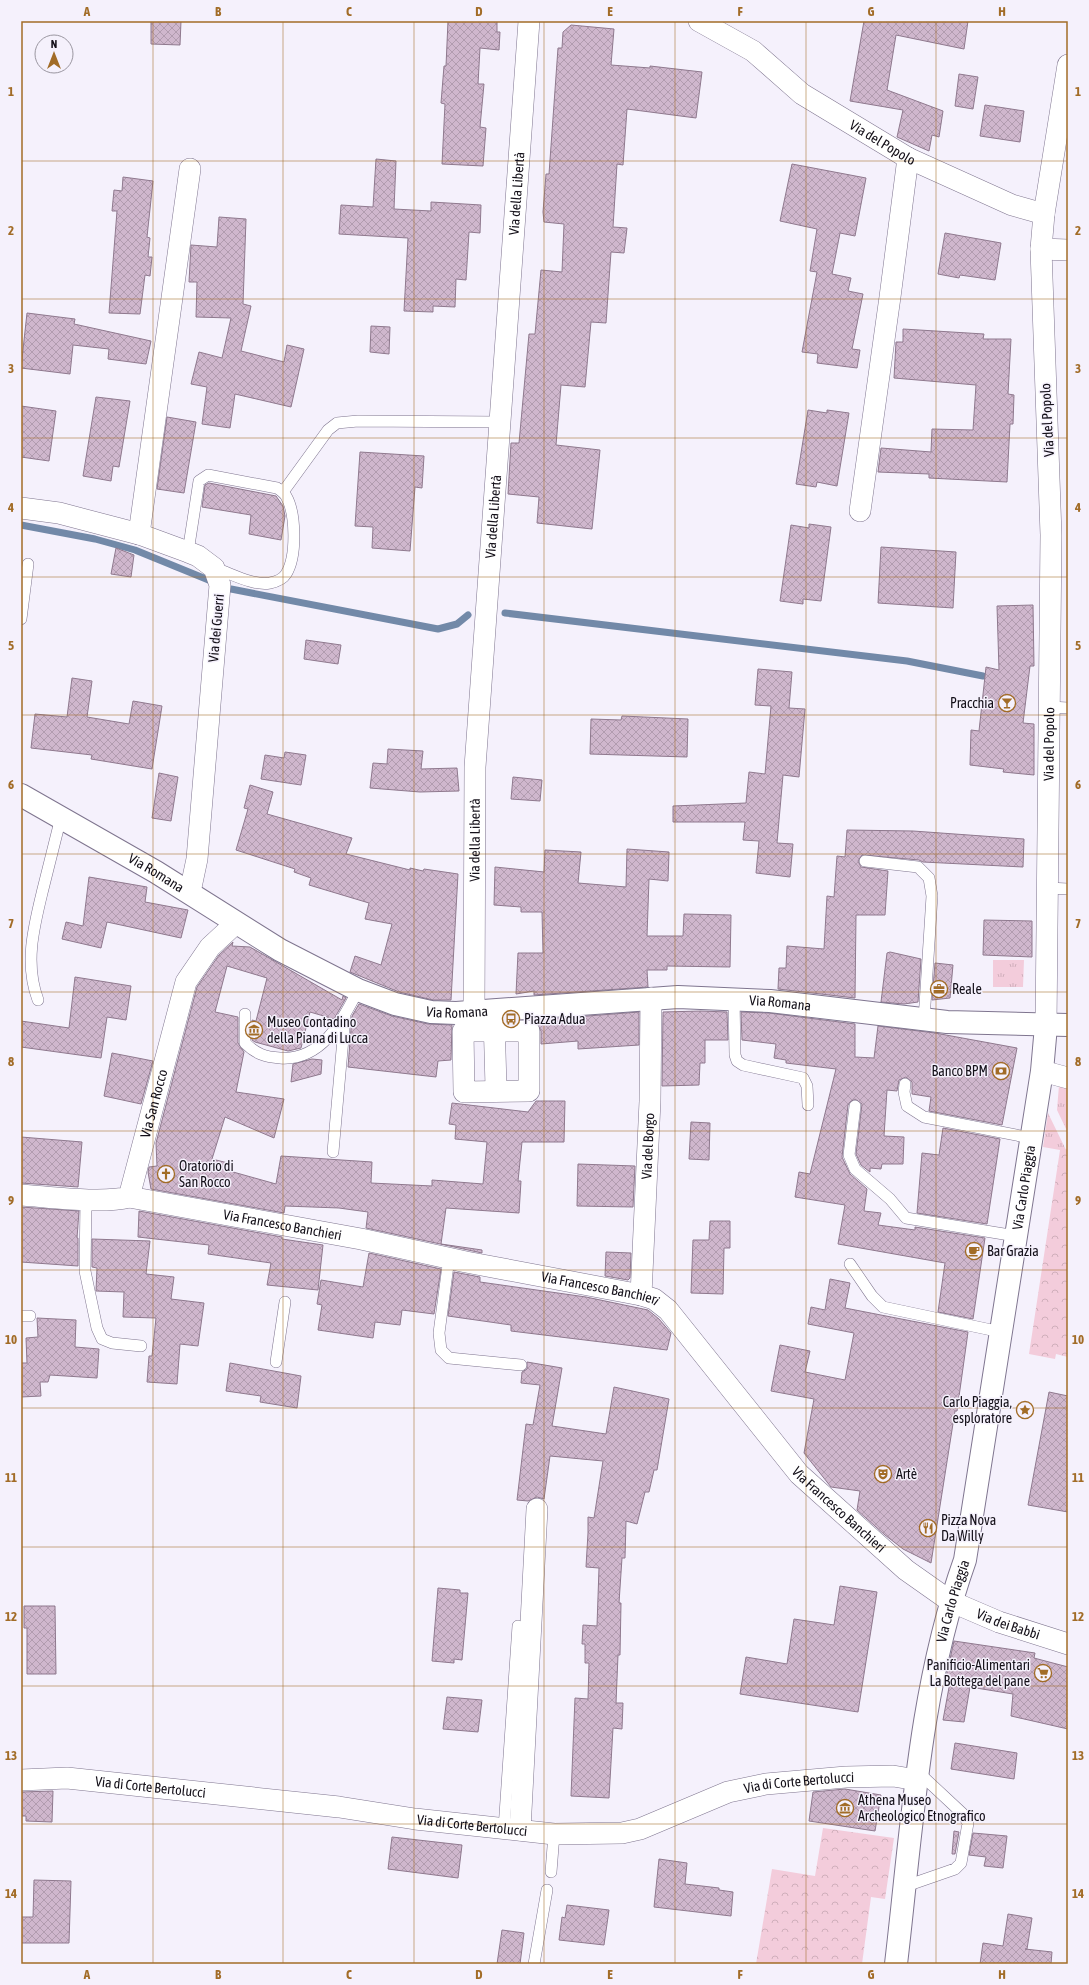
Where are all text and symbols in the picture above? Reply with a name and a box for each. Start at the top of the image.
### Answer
text: A [83,4,91,19]
text: B [215,4,222,19]
text: C [346,4,352,19]
text: D [475,4,483,19]
text: E [607,4,613,19]
text: F [737,4,743,19]
text: G [868,4,875,19]
text: H [998,4,1006,19]
north arrow [34,34,74,74]
text: N [51,38,57,50]
text: 1 [8,84,14,99]
text: 1 [1075,84,1081,99]
street label: Via del Popolo [847,117,918,168]
street label: Via della Libertà [506,151,528,236]
text: 2 [8,223,14,238]
text: 2 [1075,223,1081,238]
text: 3 [8,361,14,376]
text: 3 [1075,361,1081,376]
street label: Via del Popolo [1037,383,1057,457]
street label: Via della Libertà [482,474,504,559]
text: 4 [7,500,14,515]
text: 4 [1074,500,1081,515]
street label: Via dei Guerri [205,593,227,663]
text: 5 [8,638,14,653]
text: 5 [1075,638,1081,653]
bar icon: Pracchia [997,693,1017,713]
place label: Pracchia [950,695,994,711]
street label: Via del Popolo [1040,707,1057,781]
text: 6 [8,777,14,792]
text: 6 [1075,777,1081,792]
street label: Via della Libertà [467,798,483,882]
street label: Via Romana [126,850,187,896]
text: 7 [8,916,14,931]
text: 7 [1075,916,1081,931]
office icon: Reale [929,979,949,999]
place label: Reale [952,981,982,997]
street label: Via Romana [749,992,812,1014]
street label: Via Romana [424,1003,488,1021]
bus stop icon: Piazza Adua [501,1009,521,1029]
place label: Piazza Adua [524,1011,586,1027]
place label: Museo Contadino della Piana di Lucca [267,1014,368,1046]
museum icon: Museo Contadino della Piana di Lucca [244,1020,264,1040]
text: 8 [8,1054,14,1069]
text: 8 [1075,1054,1081,1069]
bank icon: Banco BPM [991,1061,1011,1081]
place label: Banco BPM [932,1063,988,1079]
street label: Via San Rocco [137,1068,170,1140]
street label: Via del Borgo [638,1113,657,1180]
street label: Via Carlo Piaggia [1009,1144,1038,1231]
place label: Oratorio di San Rocco [179,1158,234,1190]
church icon: Oratorio di San Rocco [156,1164,176,1184]
text: 9 [8,1193,14,1208]
text: 9 [1075,1193,1081,1208]
street label: Via Francesco Banchieri [222,1206,343,1243]
cafe icon: Bar Grazia [964,1241,984,1261]
place label: Bar Grazia [987,1243,1039,1259]
street label: Via Francesco Banchieri [540,1268,663,1308]
text: 10 [5,1332,17,1347]
text: 10 [1072,1332,1084,1347]
place label: Carlo Piaggia, esploratore [943,1394,1012,1426]
place icon: Carlo Piaggia, esploratore [1015,1400,1035,1420]
street label: Via Francesco Banchieri [789,1464,889,1556]
theatre icon: Artè [873,1464,893,1484]
place label: Artè [896,1466,917,1482]
text: 11 [5,1470,17,1485]
text: 11 [1072,1470,1084,1485]
place label: Pizza Nova Da Willy [941,1512,996,1544]
restaurant icon: Pizza Nova Da Willy [918,1518,938,1538]
street label: Via Carlo Piaggia [933,1557,973,1644]
street label: Via dei Babbi [974,1605,1042,1643]
text: 12 [5,1609,17,1624]
text: 12 [1072,1609,1084,1624]
place label: Panificio-Alimentari La Bottega del pane [926,1657,1030,1689]
supermarket icon: Panificio-Alimentari La Bottega del pane [1033,1663,1053,1683]
text: 13 [5,1748,17,1763]
text: 13 [1072,1748,1084,1763]
street label: Via di Corte Bertolucci [742,1769,854,1796]
street label: Via di Corte Bertolucci [94,1773,207,1801]
place label: Athena Museo Archeologico Etnografico [858,1792,985,1824]
museum icon: Athena Museo Archeologico Etnografico [835,1798,855,1818]
street label: Via di Corte Bertolucci [416,1811,528,1839]
text: 14 [5,1886,17,1901]
text: 14 [1072,1886,1084,1901]
text: A [83,1967,91,1982]
text: B [215,1967,222,1982]
text: C [346,1967,352,1982]
text: D [475,1967,483,1982]
text: E [607,1967,613,1982]
text: F [737,1967,743,1982]
text: G [868,1967,875,1982]
text: H [998,1967,1006,1982]

